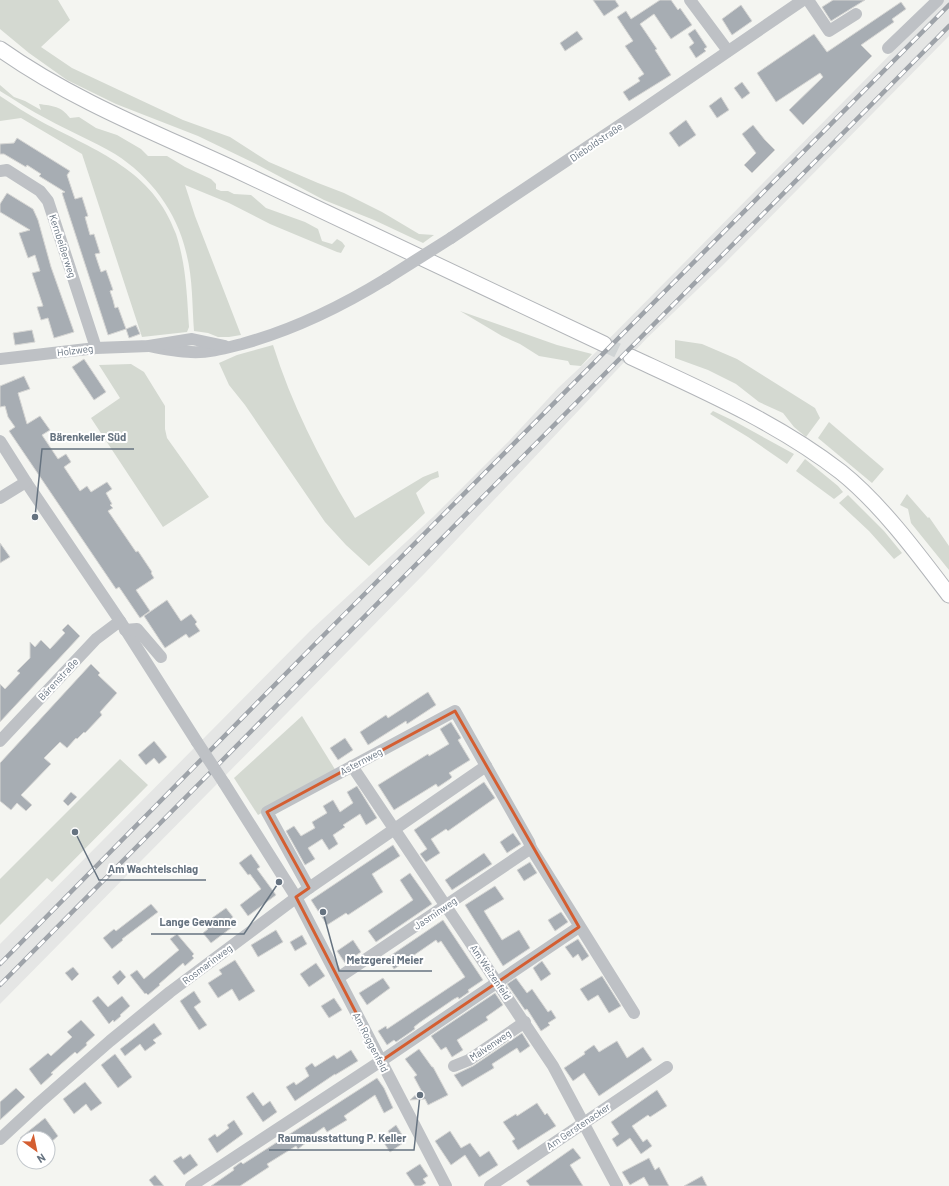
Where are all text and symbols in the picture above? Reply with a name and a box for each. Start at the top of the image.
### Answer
street label: Dieboldstraße [567,120,625,164]
street label: Kernbeißerweg [47,213,79,279]
street label: Holzweg [56,342,94,358]
callout: Bärenkeller Süd [42,426,134,449]
text: Bärenkeller Süd [50,430,126,443]
street label: Bärenstraße [35,655,81,703]
street label: Asternweg [338,745,384,777]
callout: Am Wachtelschlag [99,857,206,880]
text: Am Wachtelschlag [108,862,198,875]
street label: Jasminweg [411,894,459,932]
callout: Lange Gewanne [151,911,244,934]
text: Lange Gewanne [160,915,237,928]
street label: Rosmarinweg [180,941,234,987]
street label: Am Weizenfeld [468,942,514,1002]
callout: Metzgerei Meier [339,948,432,971]
text: Metzgerei Meier [346,953,424,966]
street label: Am Roggenfeld [351,1010,391,1074]
street label: Malvenweg [467,1027,513,1063]
street label: Am Gerstenacker [544,1100,613,1152]
callout: Raumausstattung P. Keller [269,1127,414,1150]
north arrow [16,1130,56,1170]
text: Raumausstattung P. Keller [278,1131,407,1144]
text: N [35,1151,48,1166]

